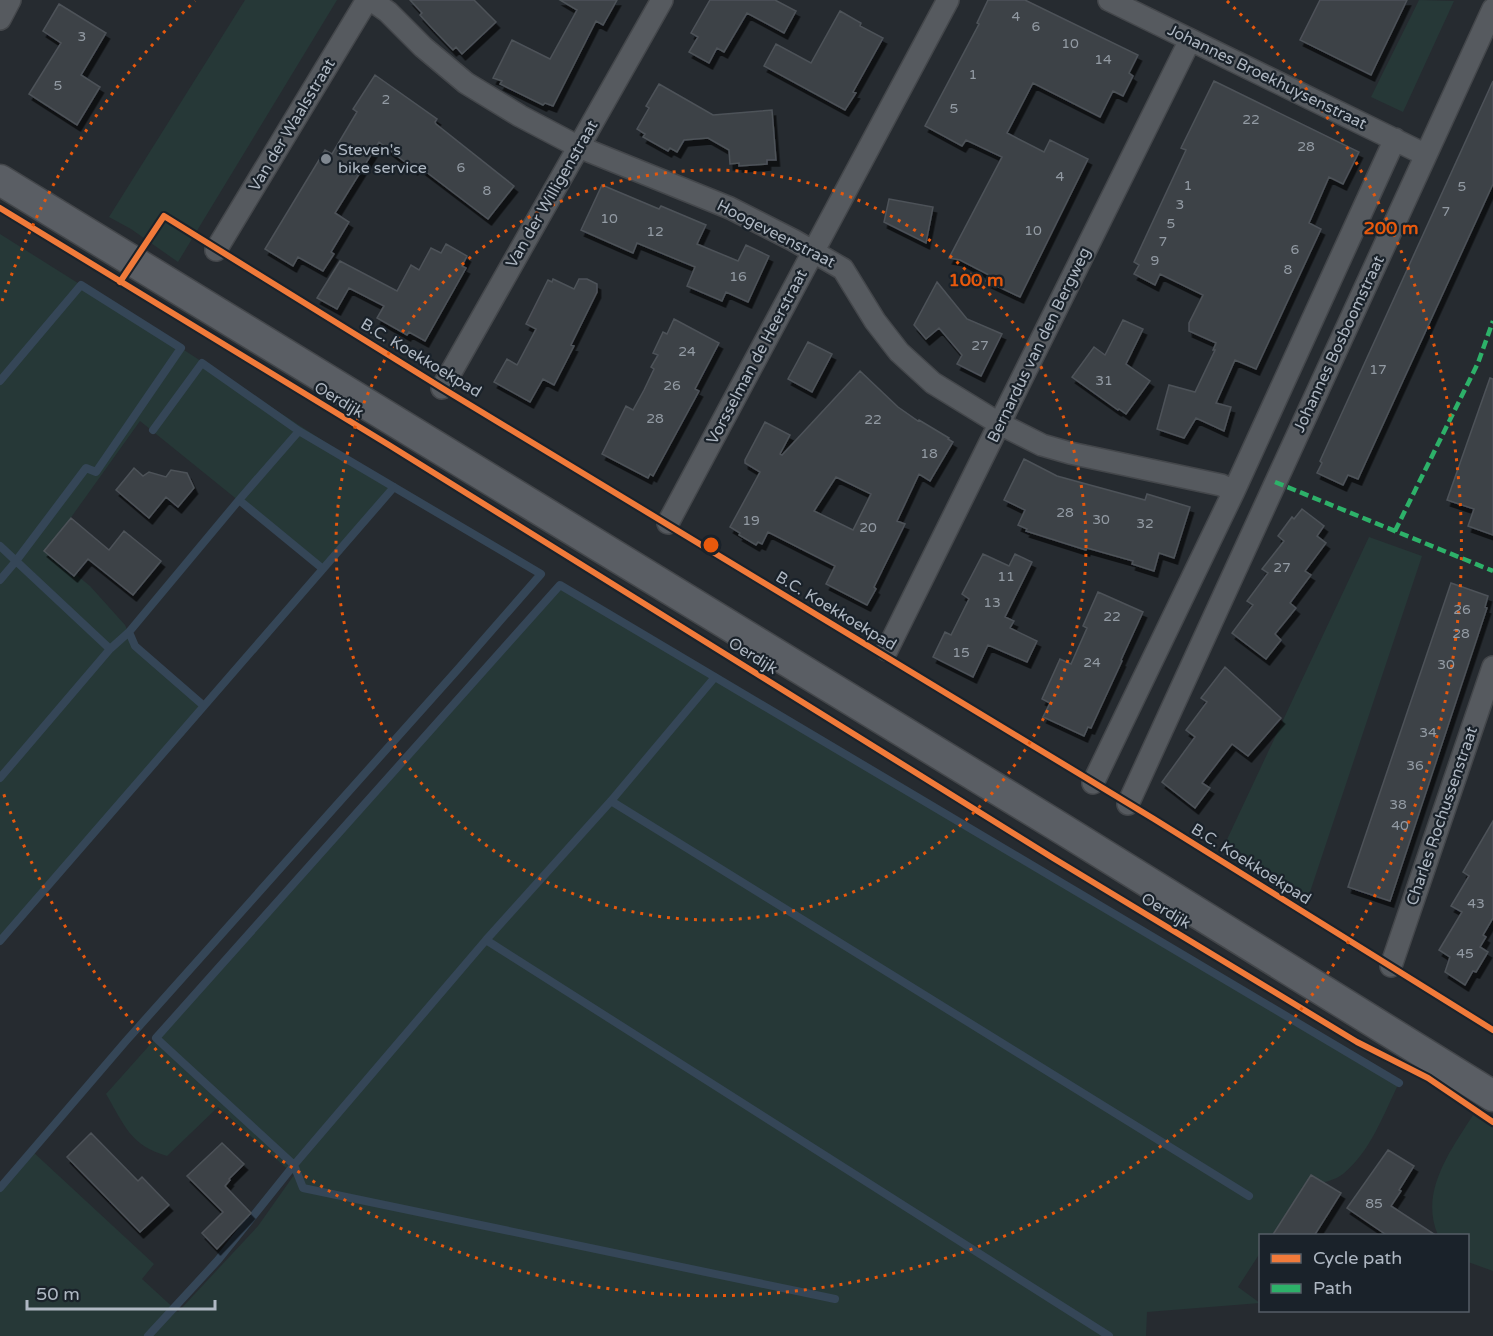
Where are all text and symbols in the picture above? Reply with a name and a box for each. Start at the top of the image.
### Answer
house number: 4 [1012,8,1021,25]
house number: 6 [1032,18,1041,35]
street label: Johannes Broekhuysenstraat [1164,20,1370,134]
house number: 3 [78,28,86,45]
house number: 10 [1061,35,1079,52]
house number: 14 [1094,51,1112,68]
street label: Van der Waalsstraat [244,55,340,195]
house number: 1 [969,66,977,83]
house number: 5 [54,77,62,94]
house number: 2 [382,91,390,108]
house number: 5 [950,100,958,117]
house number: 22 [1242,111,1260,128]
street label: Van der Willigenstraat [502,117,602,271]
house number: 28 [1297,138,1315,155]
place label: Steven's bike service [338,140,427,178]
marker: Steven's bike service [319,152,333,166]
house number: 6 [457,159,466,176]
house number: 4 [1056,168,1065,185]
house number: 1 [1184,177,1192,194]
house number: 5 [1458,178,1466,195]
house number: 8 [483,182,492,199]
street label: Hoogeveenstraat [713,195,839,273]
house number: 3 [1176,196,1184,213]
house number: 7 [1442,203,1450,220]
house number: 10 [600,210,618,227]
house number: 5 [1167,215,1175,232]
text: 200 m [1363,217,1419,239]
house number: 10 [1024,222,1042,239]
house number: 12 [646,223,664,240]
house number: 7 [1159,233,1167,250]
house number: 6 [1291,241,1300,258]
street label: Bernardus van den Bergweg [983,244,1095,446]
house number: 9 [1151,252,1159,269]
street label: Johannes Bosboomstraat [1289,252,1389,436]
house number: 8 [1284,261,1293,278]
street label: Vorsselman de Heerstraat [702,266,812,448]
house number: 16 [729,268,747,285]
text: 100 m [948,269,1004,291]
street label: B.C. Koekkoekpad [357,314,485,402]
house number: 27 [971,337,989,354]
house number: 24 [678,343,696,360]
house number: 17 [1369,361,1387,378]
house number: 31 [1095,372,1113,389]
street label: Oerdijk [310,377,368,423]
house number: 26 [663,377,681,394]
house number: 28 [646,410,664,427]
house number: 22 [864,411,882,428]
house number: 18 [920,445,938,462]
house number: 28 [1056,504,1074,521]
house number: 30 [1092,511,1110,528]
house number: 19 [742,512,760,529]
house number: 32 [1136,515,1154,532]
house number: 20 [859,519,877,536]
centre of rings [701,535,721,555]
house number: 27 [1273,559,1291,576]
street label: B.C. Koekkoekpad [772,567,900,655]
house number: 11 [997,568,1015,585]
house number: 13 [983,594,1001,611]
house number: 26 [1453,601,1471,618]
house number: 22 [1103,608,1121,625]
house number: 28 [1452,625,1470,642]
street label: Oerdijk [725,633,782,679]
house number: 15 [952,644,970,661]
house number: 24 [1083,654,1101,671]
house number: 30 [1437,656,1455,673]
street label: Charles Rochussenstraat [1402,724,1482,908]
house number: 34 [1419,724,1437,741]
house number: 36 [1406,757,1424,774]
house number: 38 [1389,796,1407,813]
house number: 40 [1391,817,1409,834]
street label: B.C. Koekkoekpad [1187,819,1315,909]
street label: Oerdijk [1137,888,1195,934]
house number: 43 [1467,895,1485,912]
house number: 45 [1456,945,1474,962]
house number: 85 [1365,1195,1383,1212]
legend [1259,1234,1469,1312]
text: Cycle path [1313,1247,1402,1269]
scale bar [27,1273,214,1311]
text: Path [1313,1277,1352,1299]
text: 50 m [36,1283,80,1305]

